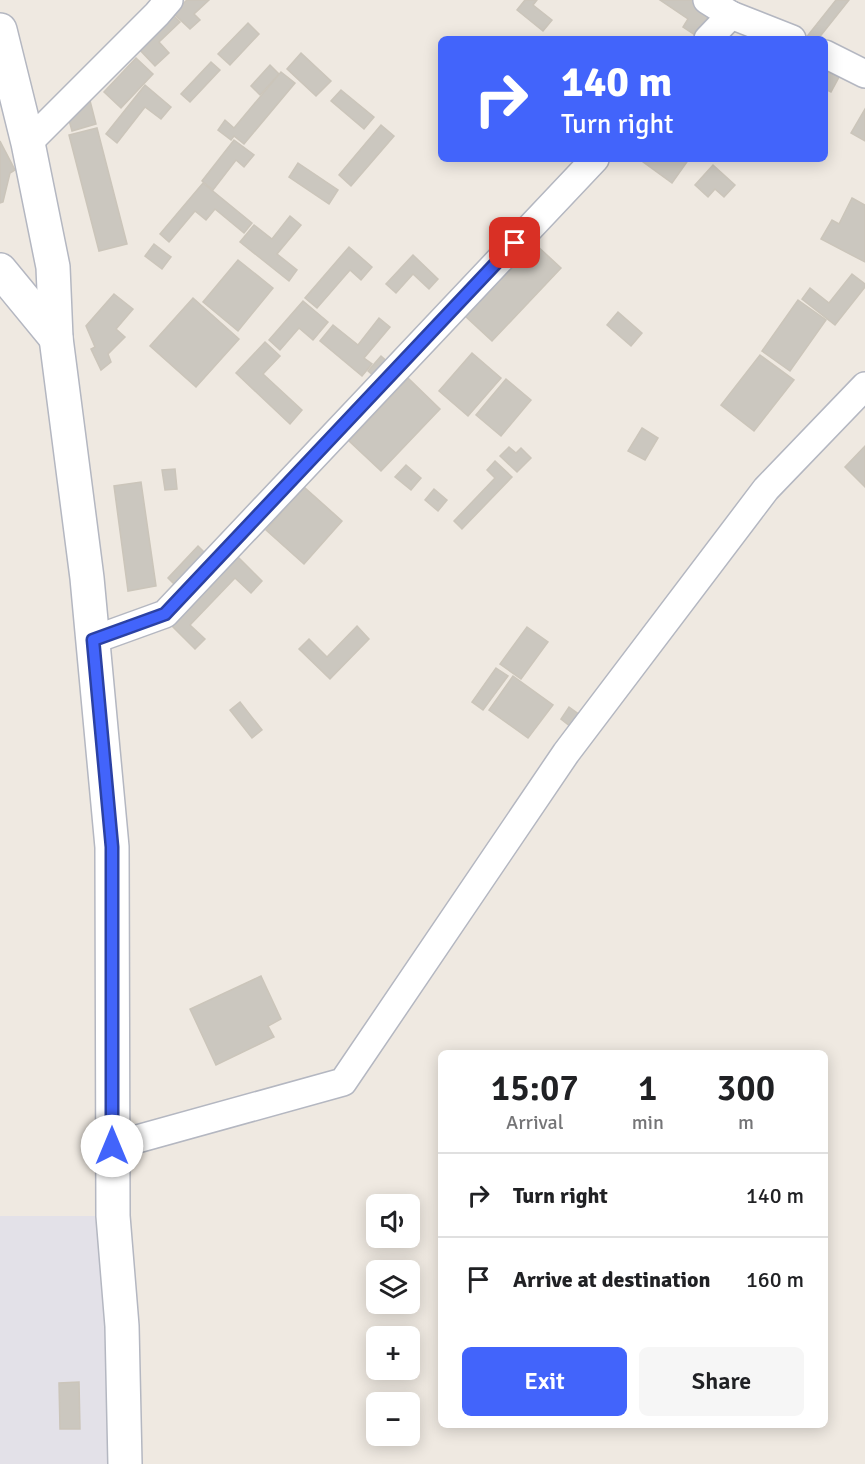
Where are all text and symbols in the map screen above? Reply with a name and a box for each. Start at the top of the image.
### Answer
text: 140 m [561,57,672,108]
icon: right [462,60,540,138]
text: Turn right [561,108,674,141]
pin [489,217,540,268]
icon: arrive [498,226,531,259]
text: 15:07 [491,1066,579,1111]
text: 1 [638,1066,658,1111]
text: 300 [717,1066,775,1111]
text: Arrival [506,1110,564,1135]
text: min [632,1110,664,1135]
text: m [738,1110,754,1135]
position arrow [80,1114,144,1178]
icon: right [462,1179,495,1212]
text: Turn right [513,1182,608,1209]
text: 140 m [746,1182,804,1209]
map controls [366,1194,420,1446]
button: sound [366,1194,420,1248]
button: layers [366,1260,420,1314]
icon: arrive [462,1263,495,1296]
text: Arrive at destination [513,1266,710,1293]
text: 160 m [746,1266,804,1293]
button: + [366,1326,420,1380]
button: Exit [462,1347,627,1416]
button: Share [639,1347,804,1416]
button: − [366,1392,420,1446]

